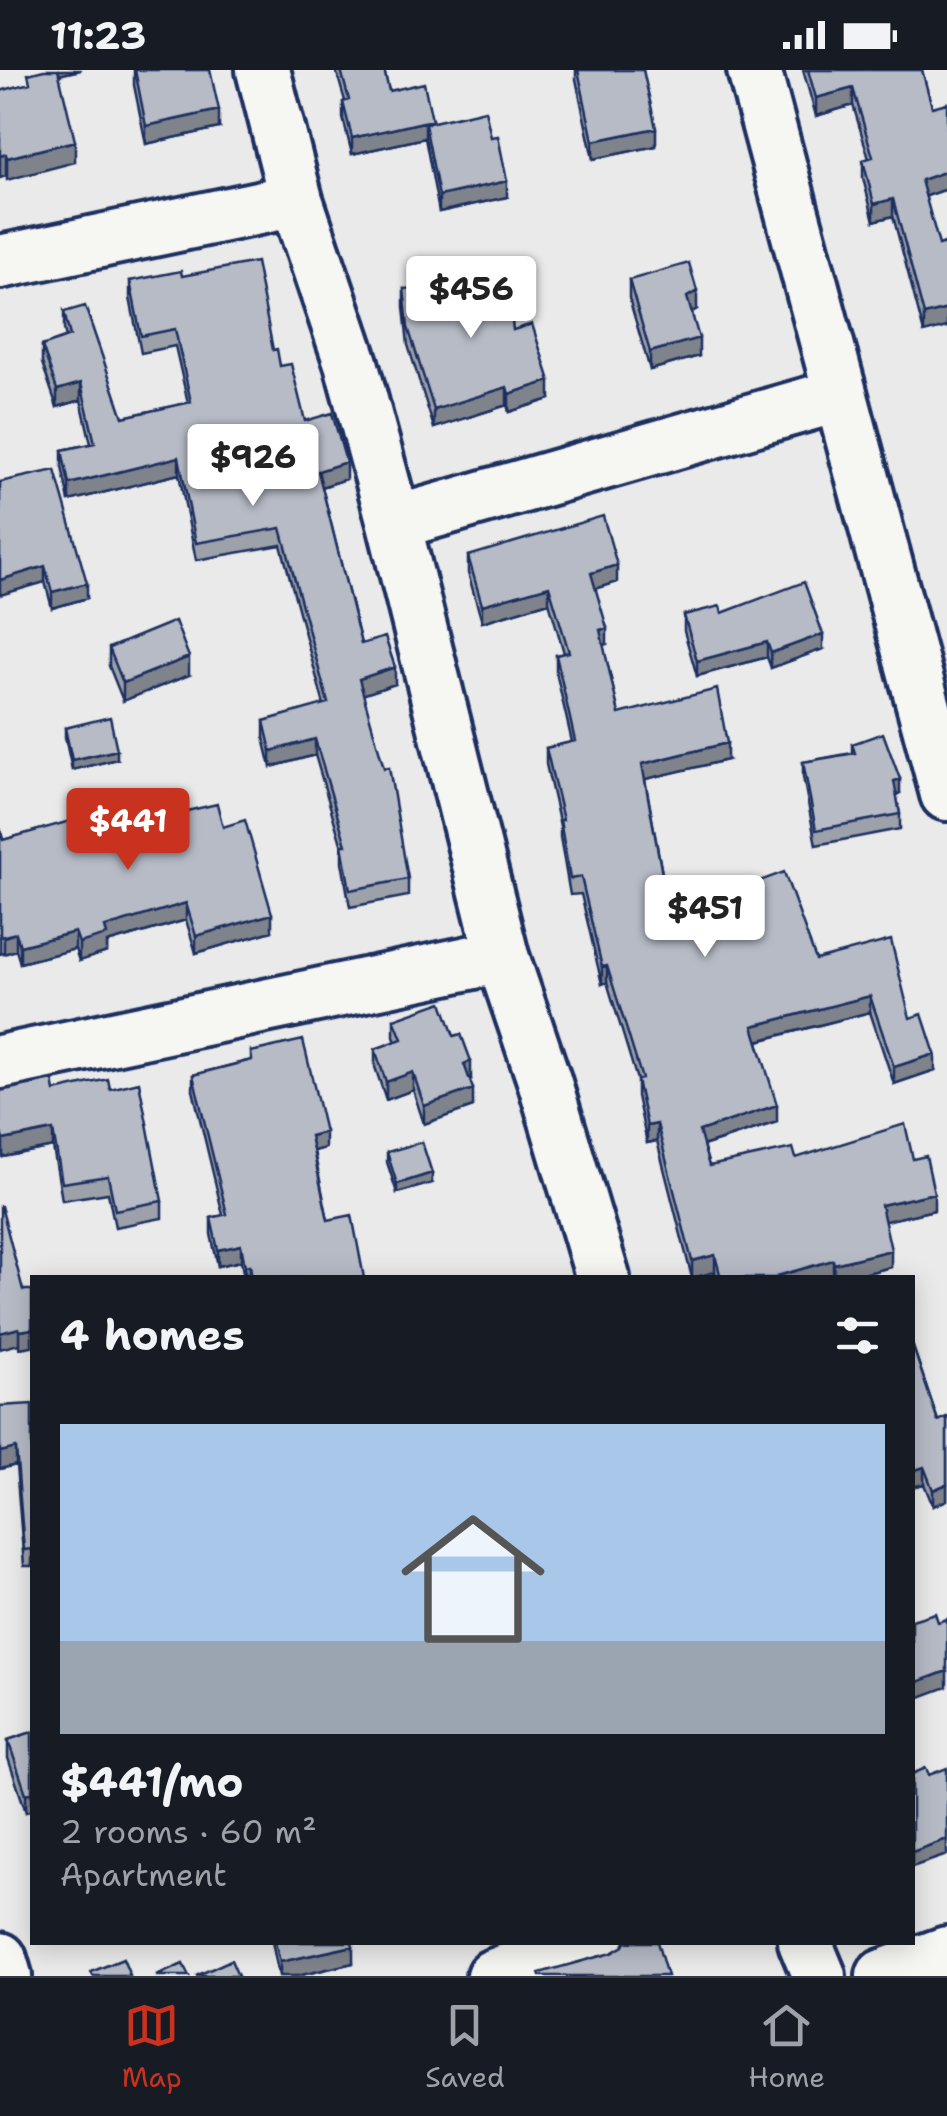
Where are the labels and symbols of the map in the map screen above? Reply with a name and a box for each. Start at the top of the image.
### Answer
pin: $456 [412,256,530,341]
pin: $926 [194,424,312,509]
pin: $441 [69,788,187,873]
pin: $451 [646,875,764,960]

